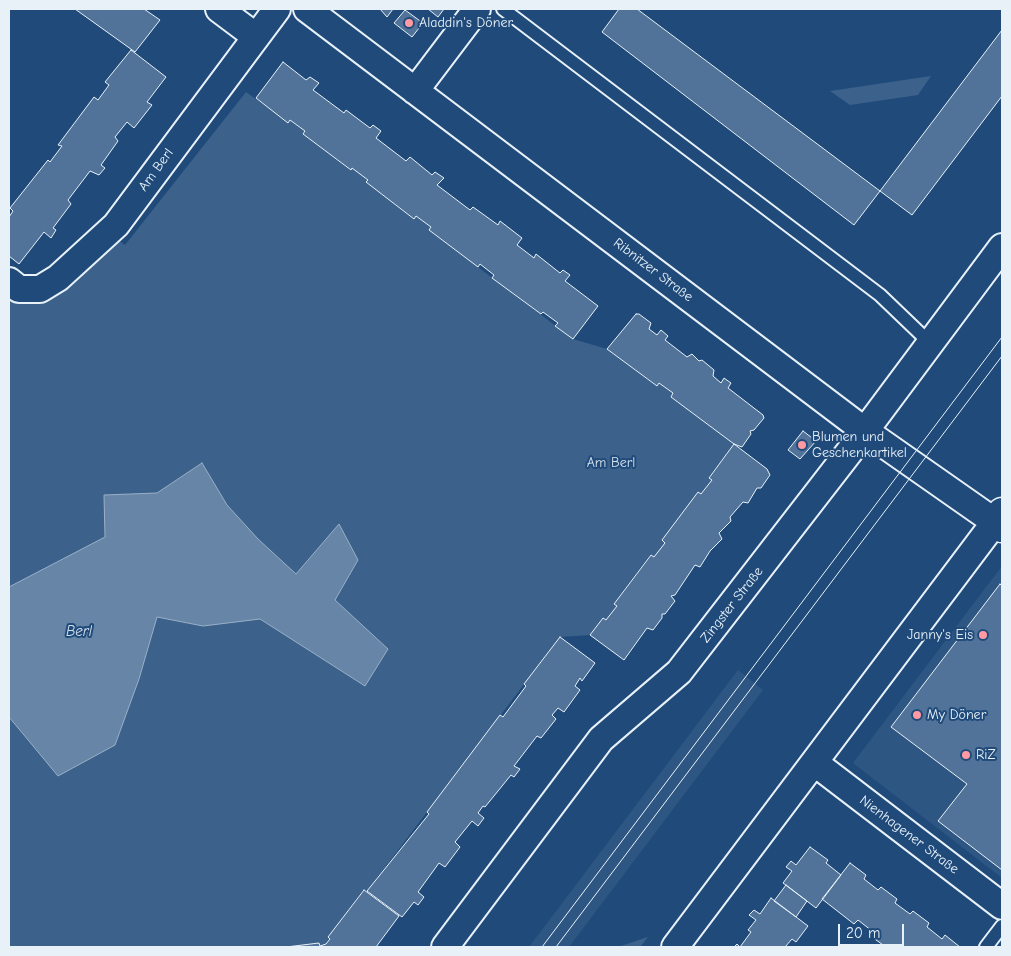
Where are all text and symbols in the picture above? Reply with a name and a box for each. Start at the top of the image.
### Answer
place label: Aladdin's Döner [419,15,513,31]
marker: Aladdin's Döner [403,17,415,29]
street label: Am Berl [135,145,177,195]
street label: Ribnitzer Straße [610,235,696,305]
place label: Blumen und Geschenkartikel [812,429,907,462]
marker: Blumen und Geschenkartikel [796,439,808,451]
park label: Am Berl [587,455,635,471]
street label: Zingster Straße [697,564,767,646]
water label: Berl [66,623,92,641]
place label: Janny's Eis [907,627,973,643]
marker: Janny's Eis [977,629,989,641]
place label: My Döner [927,707,986,723]
marker: My Döner [911,709,923,721]
place label: RiZ [976,747,996,763]
marker: RiZ [960,749,972,761]
street label: Nienhagener Straße [856,792,962,878]
scale bar [841,914,907,946]
text: 20 m [846,924,880,942]

